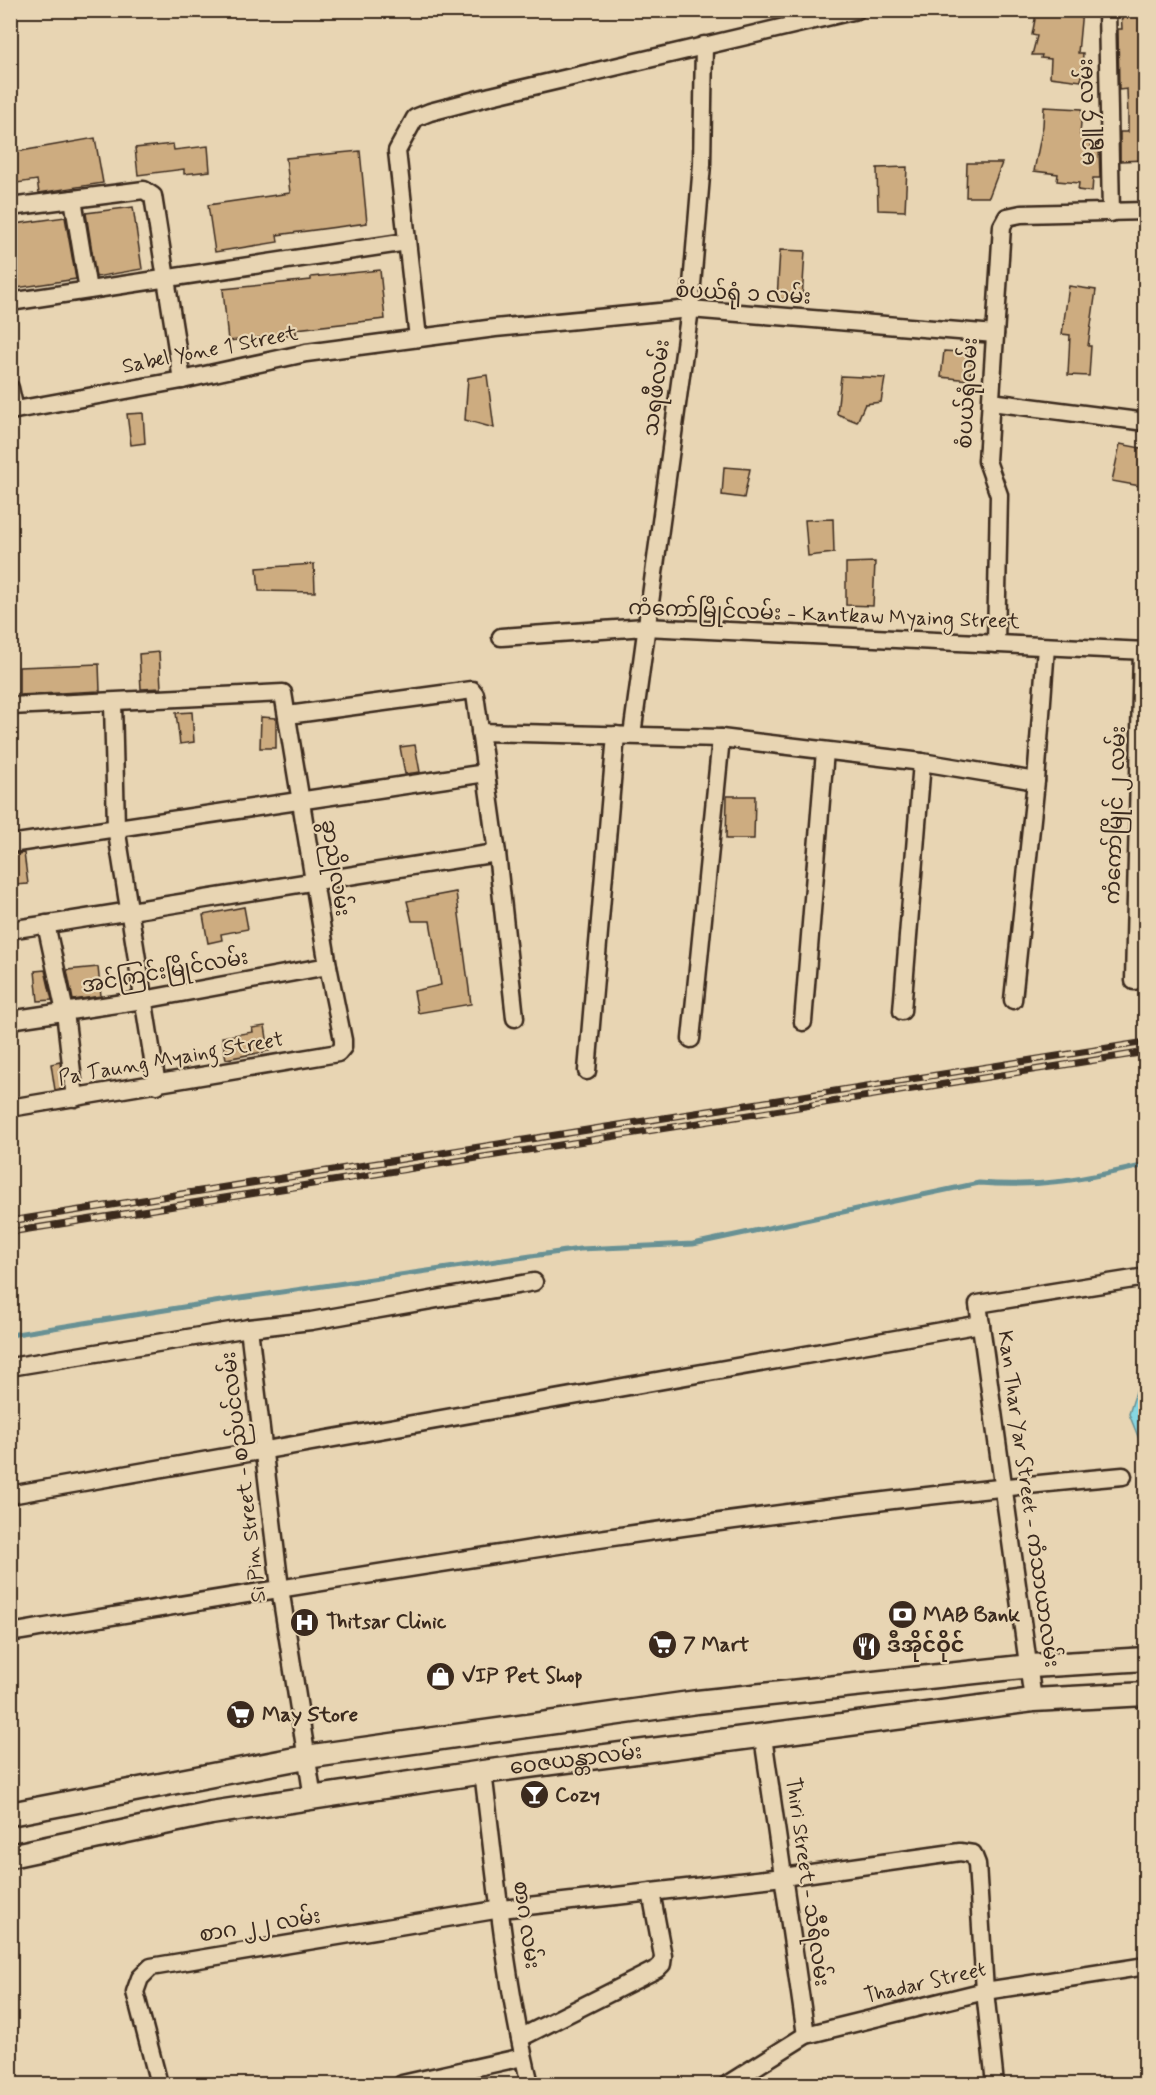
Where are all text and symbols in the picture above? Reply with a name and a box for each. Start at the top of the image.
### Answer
street label: မဥ္ဇူ ၄ လမ်း [1069,58,1104,166]
street label: စံပယ်ရုံ ၁ လမ်း [674,273,812,314]
street label: Sabel Yone 1 Street [120,319,301,381]
street label: စံပယ်ရုံလမ်း [948,336,987,449]
street label: သရဖီလမ်း [634,338,679,438]
street label: ကံကော်မြိုင်လမ်း - Kantkaw Myaing Street [628,591,1021,638]
street label: ကံကော်မြိုင် ၂ လမ်း [1096,725,1135,905]
street label: ခွာညိုလမ်း [312,817,359,919]
street label: အင်ကြင်းမြိုင်လမ်း [79,941,251,1002]
street label: Pa Taung Myaing Street [56,1025,286,1095]
street label: Kan Thar Yar Street - ကံသာယာလမ်း [990,1328,1068,1669]
street label: Si Pin Street - စည်ပင်လမ်း [212,1350,275,1604]
bank icon: MAB Bank [886,1599,918,1631]
place label: MAB Bank [923,1601,1020,1629]
hospital icon: Thitsar Clinic [289,1606,321,1638]
place label: Thitsar Clinic [326,1608,447,1636]
supermarket icon: 7 Mart [646,1629,678,1661]
place label: ဒီအိုင်ဝိုင် [887,1629,965,1662]
restaurant icon: ဒီအိုင်ဝိုင် [850,1630,882,1662]
place label: 7 Mart [683,1631,749,1659]
shop icon: VIP Pet Shop [425,1660,457,1692]
place label: VIP Pet Shop [462,1662,583,1690]
supermarket icon: May Store [225,1699,257,1731]
place label: May Store [262,1701,358,1729]
street label: ဝေဇယန္တာလမ်း [508,1735,644,1784]
street label: Thiri Street - သီရိလမ်း [776,1775,838,1989]
bar icon: Cozy [518,1779,550,1811]
place label: Cozy [555,1781,600,1809]
street label: စာဂ လမ်း [506,1879,549,1971]
street label: စာဂ ၂၂ လမ်း [197,1900,323,1951]
street label: Thadar Street [861,1955,989,2011]

